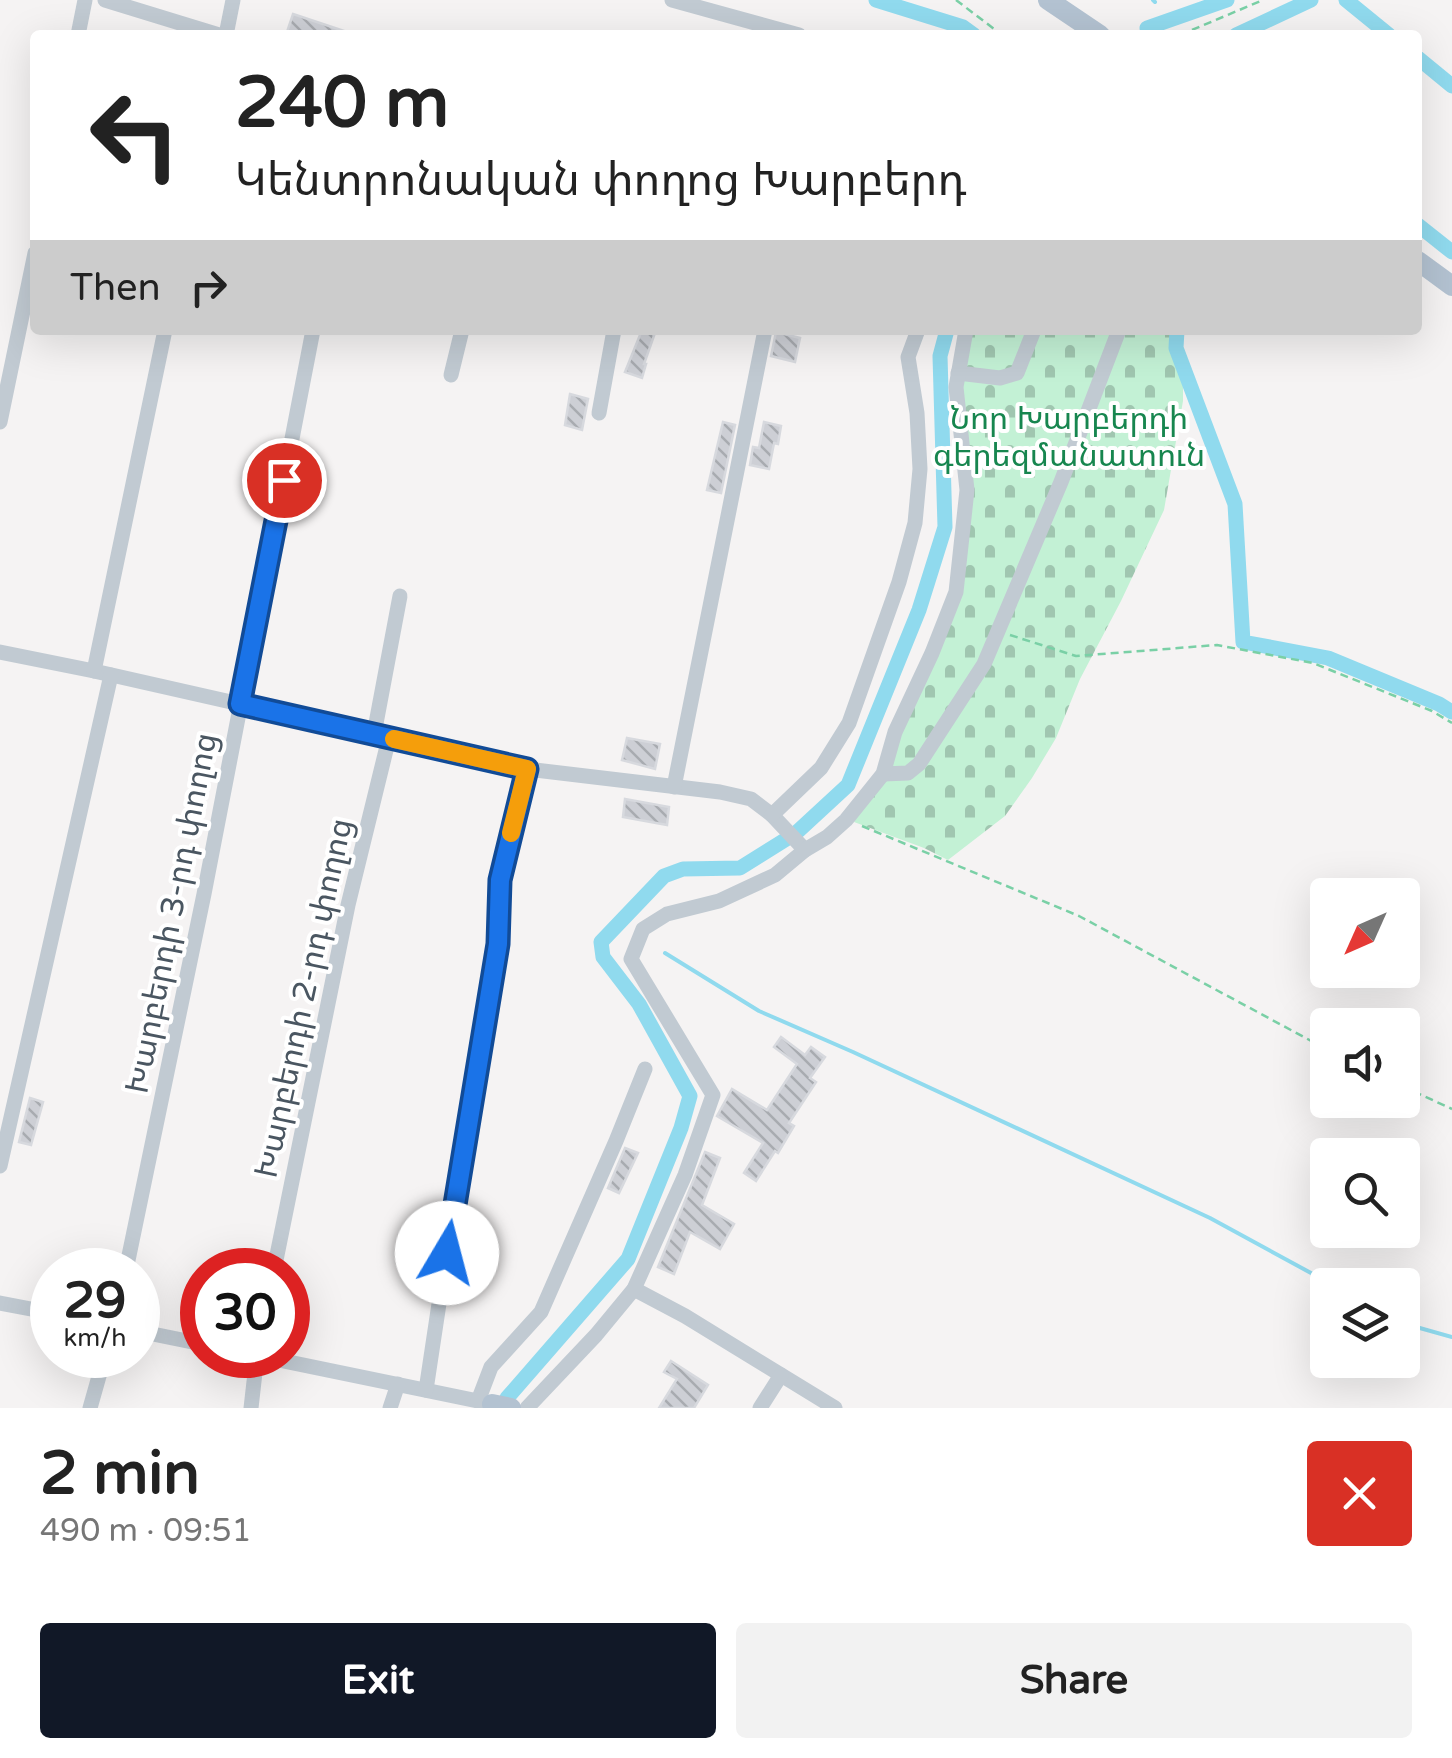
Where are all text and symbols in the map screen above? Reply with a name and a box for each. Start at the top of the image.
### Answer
text: 240 m [235,62,449,146]
icon: left [70,70,200,200]
text: Կենտրոնական փողոց Խարբերդ [235,154,966,208]
icon: right [181,260,236,315]
text: Then [70,265,161,311]
park label: Նոր Խարբերդի գերեզմանատուն [933,400,1205,475]
pin [242,438,327,523]
icon: arrive [257,453,312,508]
street label: Խարբերդի 3-րդ փողոց [118,730,226,1097]
street label: Խարբերդի 2-րդ փողոց [247,815,361,1181]
north arrow [1310,878,1420,988]
map controls [1310,878,1420,1378]
button: sound [1310,1008,1420,1118]
button: search [1310,1138,1420,1248]
position arrow [395,1201,499,1305]
speed limit sign: 30 [180,1248,310,1378]
button: layers [1310,1268,1420,1378]
text: 29 [64,1271,126,1331]
text: km/h [64,1323,126,1353]
text: 2 min [40,1438,200,1510]
button: close [1307,1441,1412,1546]
text: 490 m · 09:51 [40,1512,252,1550]
button: Exit [40,1623,716,1738]
button: Share [736,1623,1412,1738]

